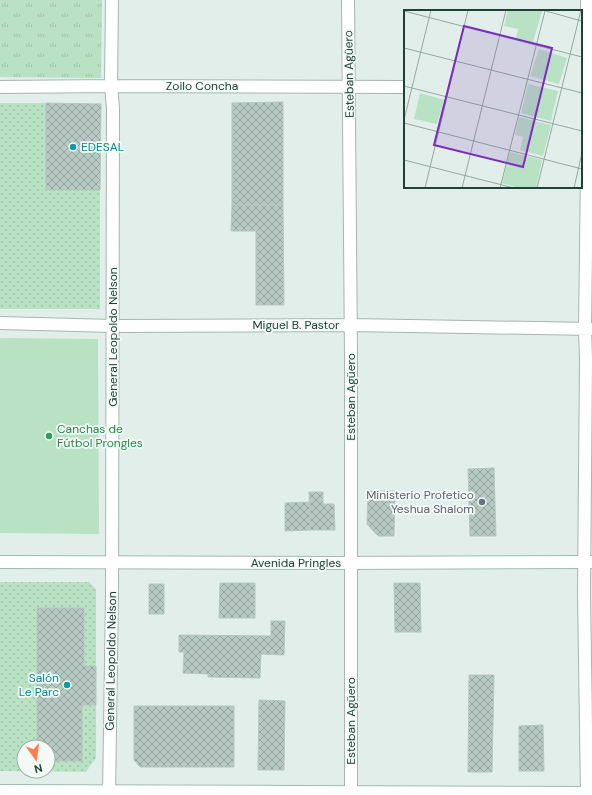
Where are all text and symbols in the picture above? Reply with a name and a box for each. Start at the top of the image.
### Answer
inset map [404,10,582,188]
street label: Esteban Agüero [340,30,358,118]
street label: Zoilo Concha [166,78,238,94]
place label: EDESAL [81,139,124,155]
marker: EDESAL [68,142,78,152]
street label: General Leopoldo Nelson [105,267,121,407]
street label: Miguel B. Pastor [252,317,340,333]
street label: Esteban Agüero [343,353,359,441]
place label: Canchas de Fútbol Prongles [57,421,143,451]
marker: Canchas de Fútbol Prongles [44,431,54,441]
place label: Ministerio Profetico Yeshua Shalom [366,487,474,517]
marker: Ministerio Profetico Yeshua Shalom [477,497,487,507]
street label: Avenida Pringles [251,555,341,571]
street label: General Leopoldo Nelson [102,591,120,731]
place label: Salón Le Parc [19,670,59,700]
street label: Esteban Agüero [343,677,359,765]
marker: Salón Le Parc [62,680,72,690]
north arrow [16,739,56,779]
text: N [33,761,44,776]

